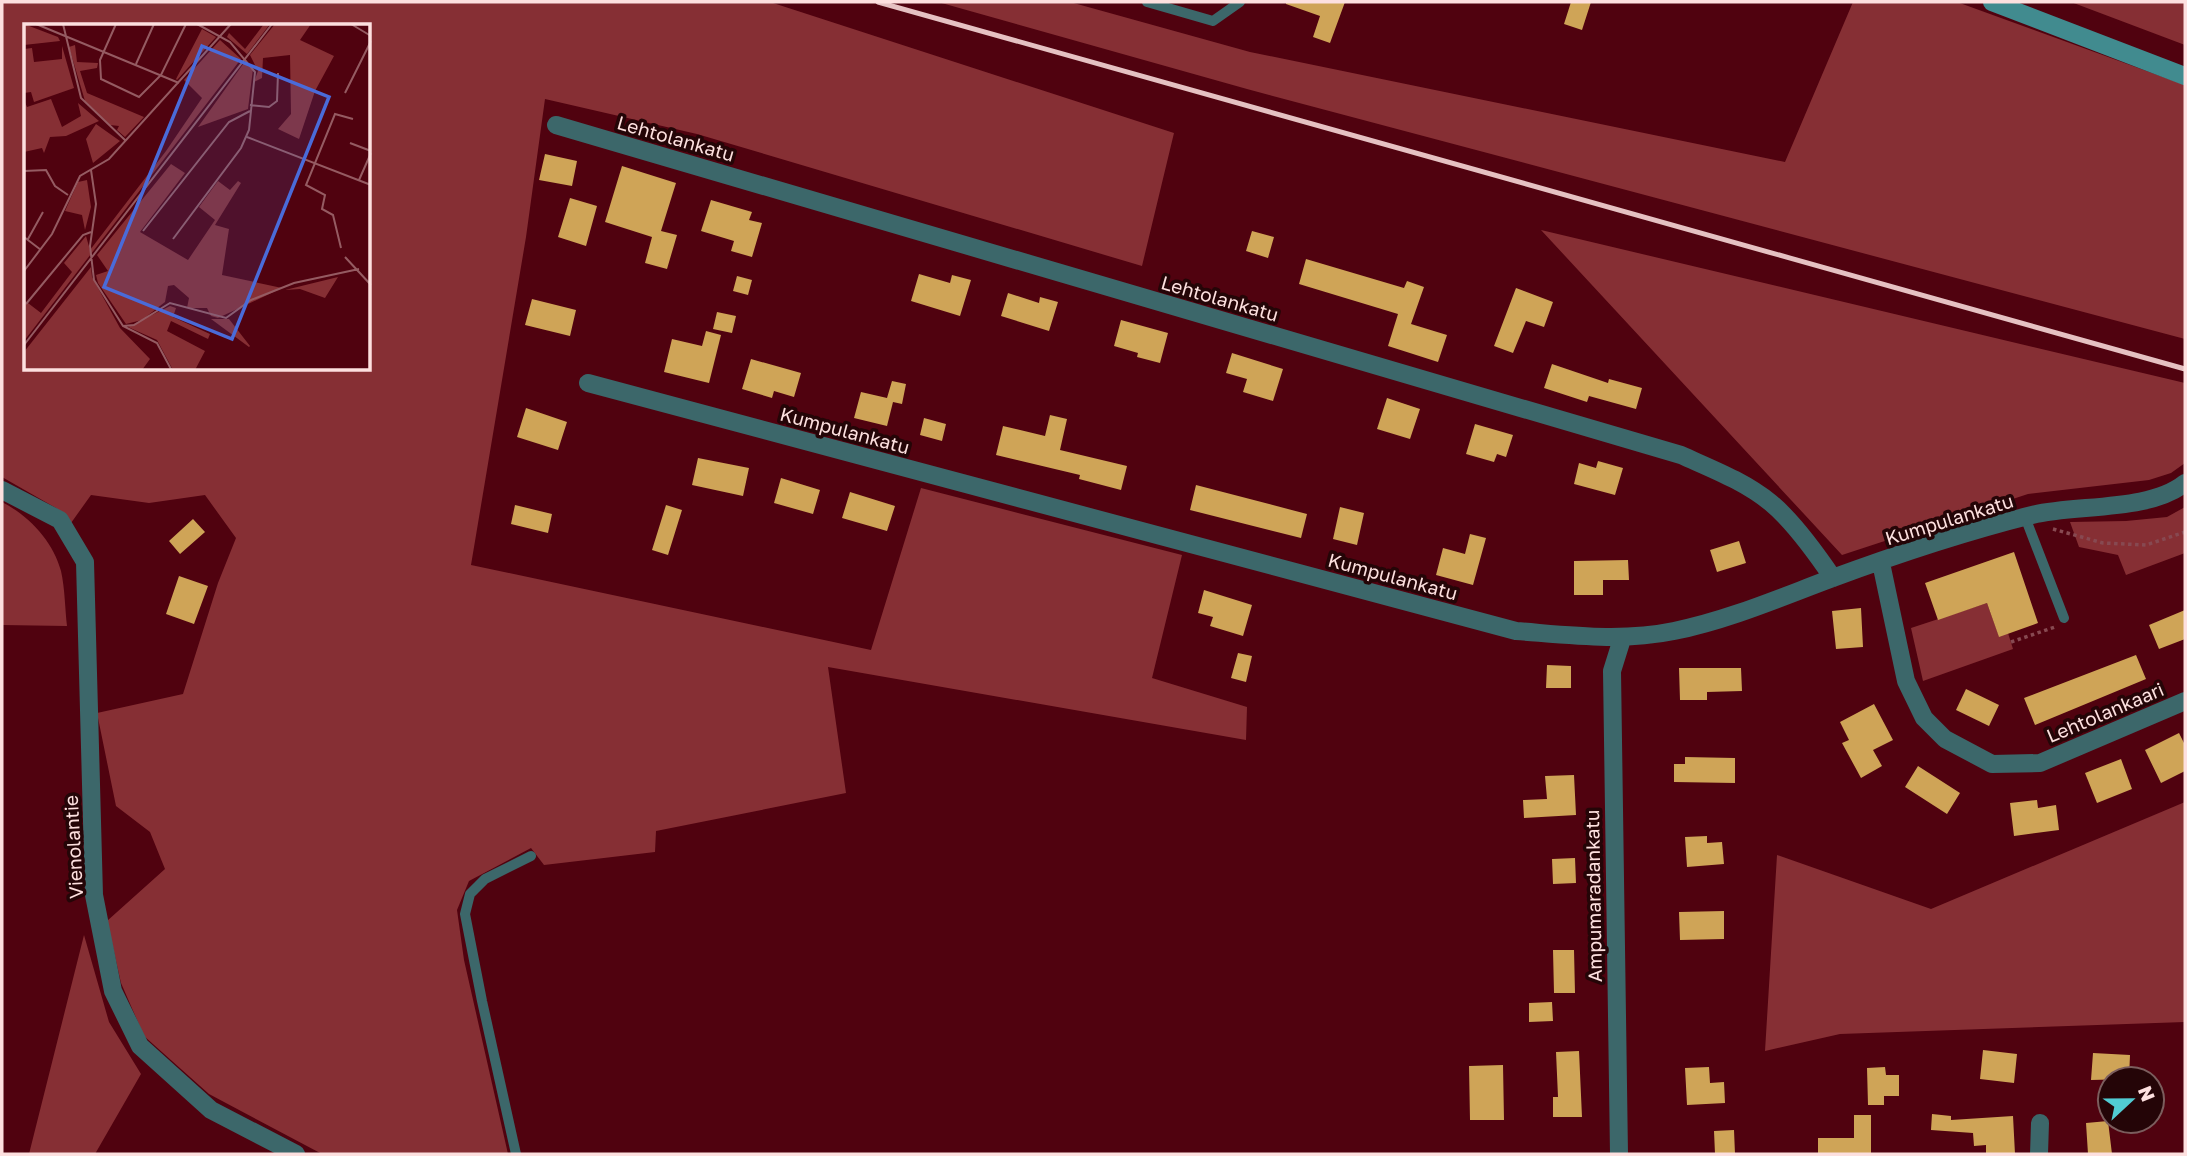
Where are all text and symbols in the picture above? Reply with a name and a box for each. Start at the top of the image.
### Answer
inset map [24,24,371,371]
street label: Lehtolankatu [615,110,737,166]
street label: Lehtolankatu [1159,270,1281,326]
street label: Kumpulankatu [778,402,912,458]
street label: Kumpulankatu [1882,489,2016,549]
street label: Kumpulankatu [1326,548,1460,604]
street label: Lehtolankaari [2043,677,2167,747]
street label: Vienolantie [59,794,87,900]
street label: Ampumaradankatu [1580,810,1606,982]
north arrow [2096,1065,2166,1135]
text: N [2134,1082,2161,1104]

